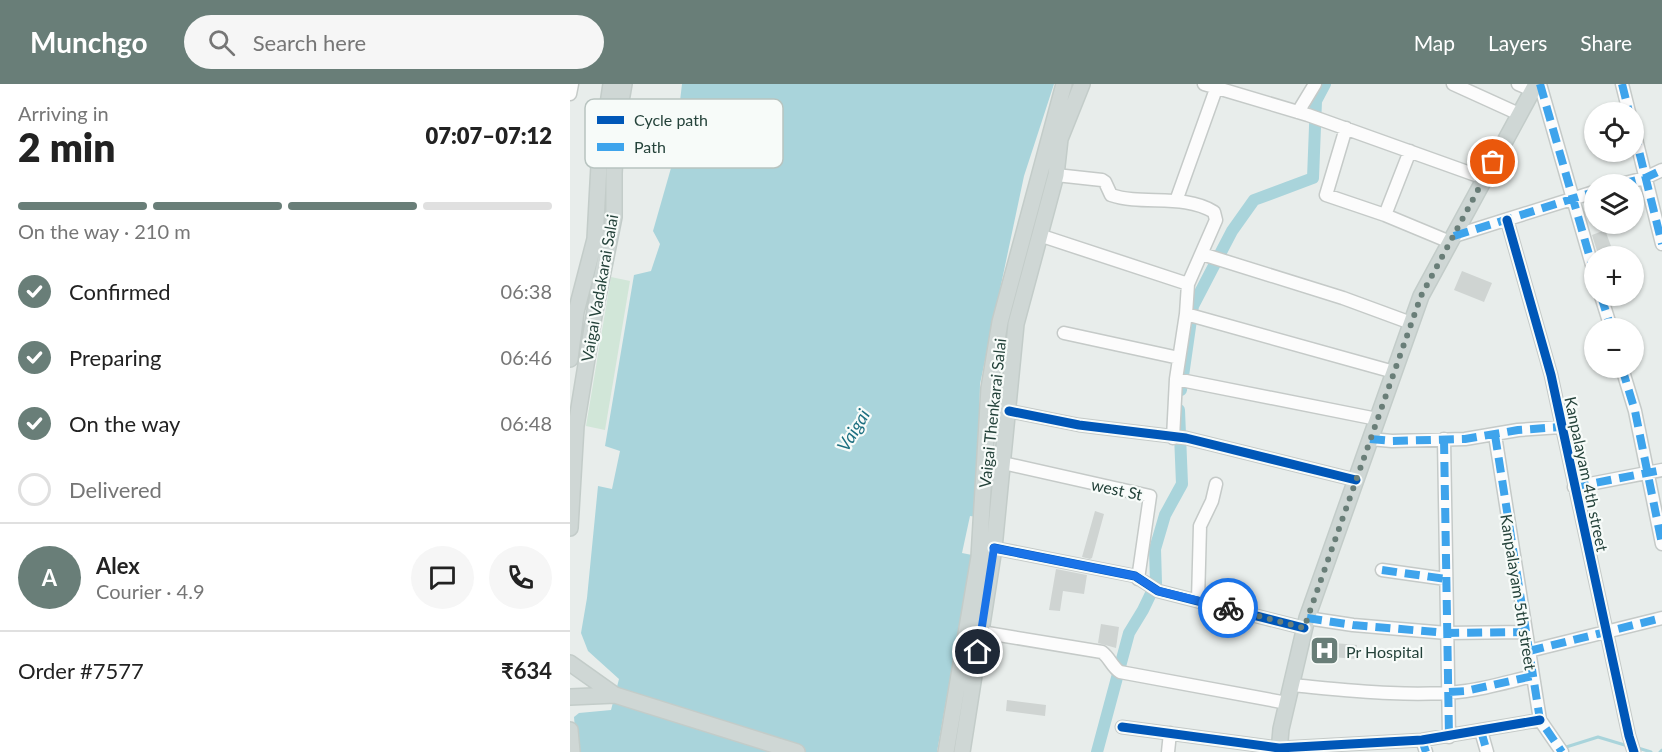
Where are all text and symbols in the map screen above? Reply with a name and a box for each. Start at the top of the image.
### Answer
search box [184,15,604,69]
text: Munchgo [30,25,148,59]
icon: search [205,26,238,59]
text: Search here [253,29,366,56]
text: Map [1414,30,1455,55]
text: Layers [1488,30,1547,55]
text: Share [1580,30,1632,55]
legend [585,99,783,168]
text: Arriving in [18,101,109,125]
map controls [1584,102,1644,378]
button: locate [1584,102,1644,162]
text: Cycle path [634,110,708,129]
text: 07:07–07:12 [426,122,552,149]
text: 2 min [18,124,115,170]
pin [1467,136,1518,187]
text: Path [634,137,666,156]
icon: bag [1476,145,1509,178]
button: layers [1584,174,1644,234]
street label: Vaigai Vadakarai Salai [577,213,621,363]
text: On the way · 210 m [18,219,191,243]
button: + [1584,246,1644,306]
icon: check [18,275,51,308]
text: Confirmed [69,278,171,305]
text: 06:38 [501,279,552,303]
button: − [1584,318,1644,378]
street label: Vaigai Thenkarai Salai [975,337,1009,489]
icon: check [18,341,51,374]
text: Preparing [69,344,161,371]
text: 06:46 [501,345,552,369]
street label: Kanpalayam 4th street [1561,395,1613,553]
water label: Vaigai [832,405,874,455]
icon: check [18,407,51,440]
text: On the way [69,410,180,437]
text: 06:48 [501,411,552,435]
street label: west St [1090,474,1145,504]
text: Delivered [69,476,162,503]
street label: Kanpalayam 5th street [1497,513,1541,672]
button: chat [411,546,474,609]
button: phone [489,546,552,609]
text: Alex [96,552,140,579]
text: A [42,564,57,591]
courier [1198,578,1258,638]
text: Courier · 4.9 [96,579,205,603]
icon: bike [1212,592,1245,625]
pin [952,626,1003,677]
icon: home [961,635,994,668]
hospital icon: Pr Hospital [1309,635,1341,667]
place label: Pr Hospital [1346,642,1423,661]
text: Order #7577 [18,657,144,684]
text: ₹634 [501,657,552,684]

